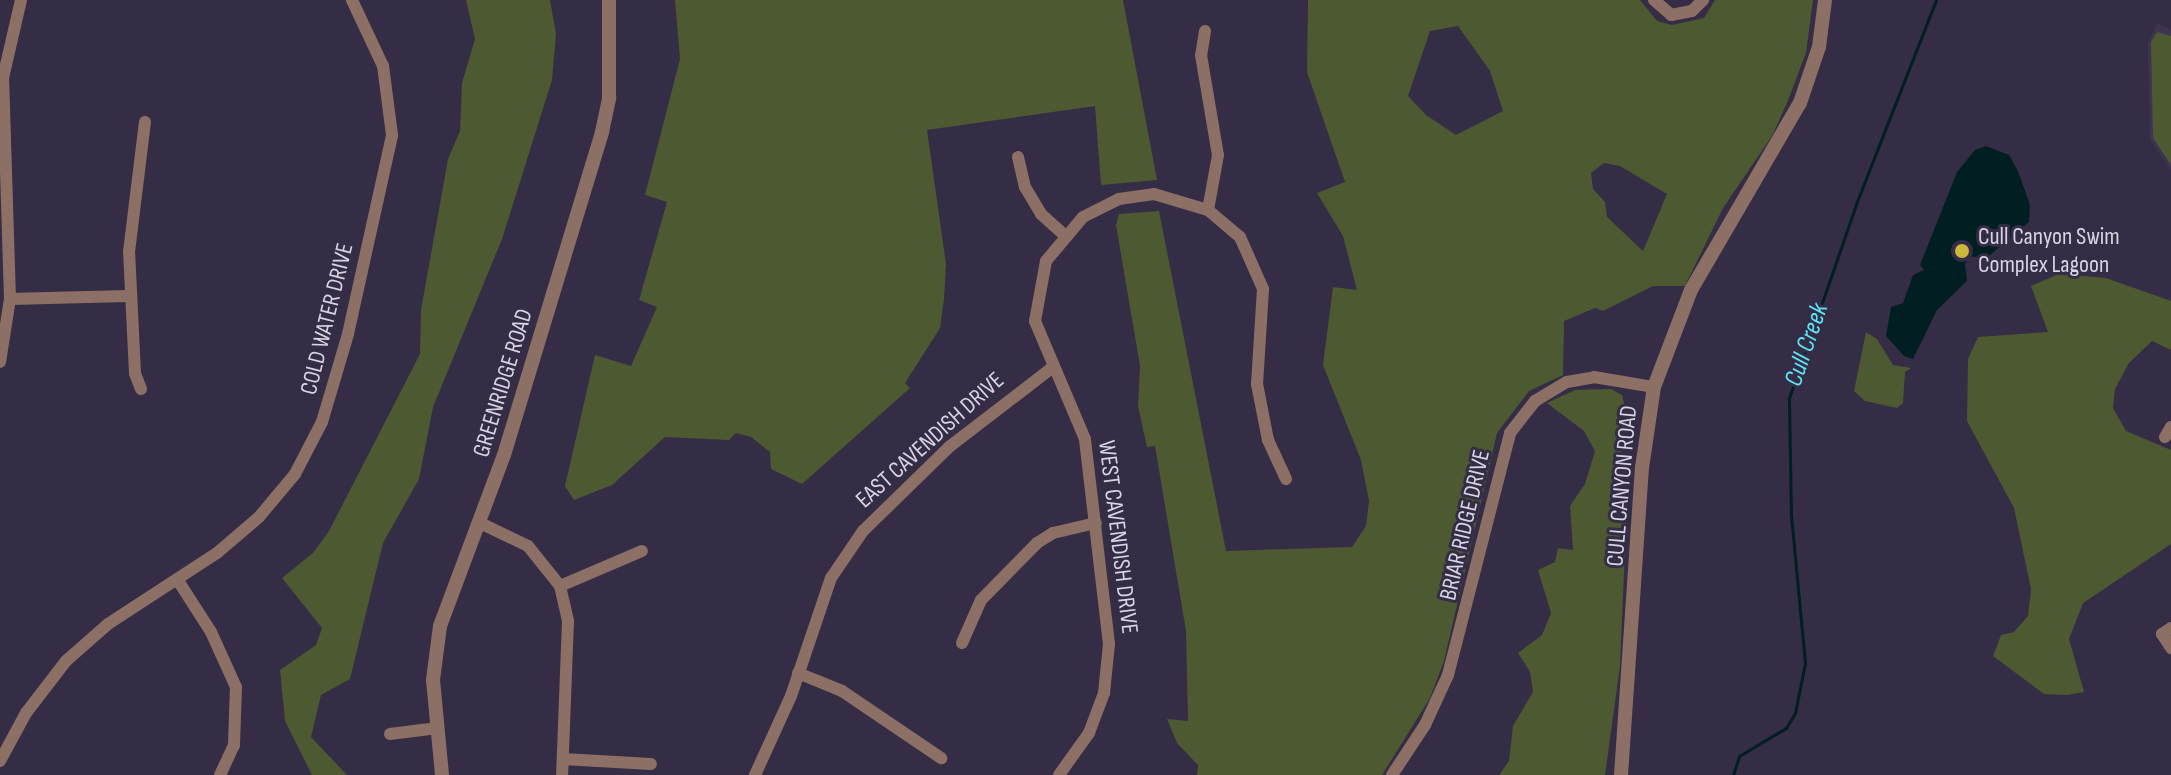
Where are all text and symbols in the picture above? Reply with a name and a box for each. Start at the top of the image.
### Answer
place label: Cull Canyon Swim Complex Lagoon [1978,223,2120,279]
street label: COLD WATER DRIVE [294,240,360,398]
marker: Cull Canyon Swim Complex Lagoon [1953,242,1971,260]
water label: Cull Creek [1778,299,1836,391]
street label: GREENRIDGE ROAD [467,305,539,461]
street label: EAST CAVENDISH DRIVE [850,366,1010,514]
street label: CULL CANYON ROAD [1601,404,1643,568]
street label: WEST CAVENDISH DRIVE [1092,439,1144,635]
street label: BRIAR RIDGE DRIVE [1434,447,1496,603]

